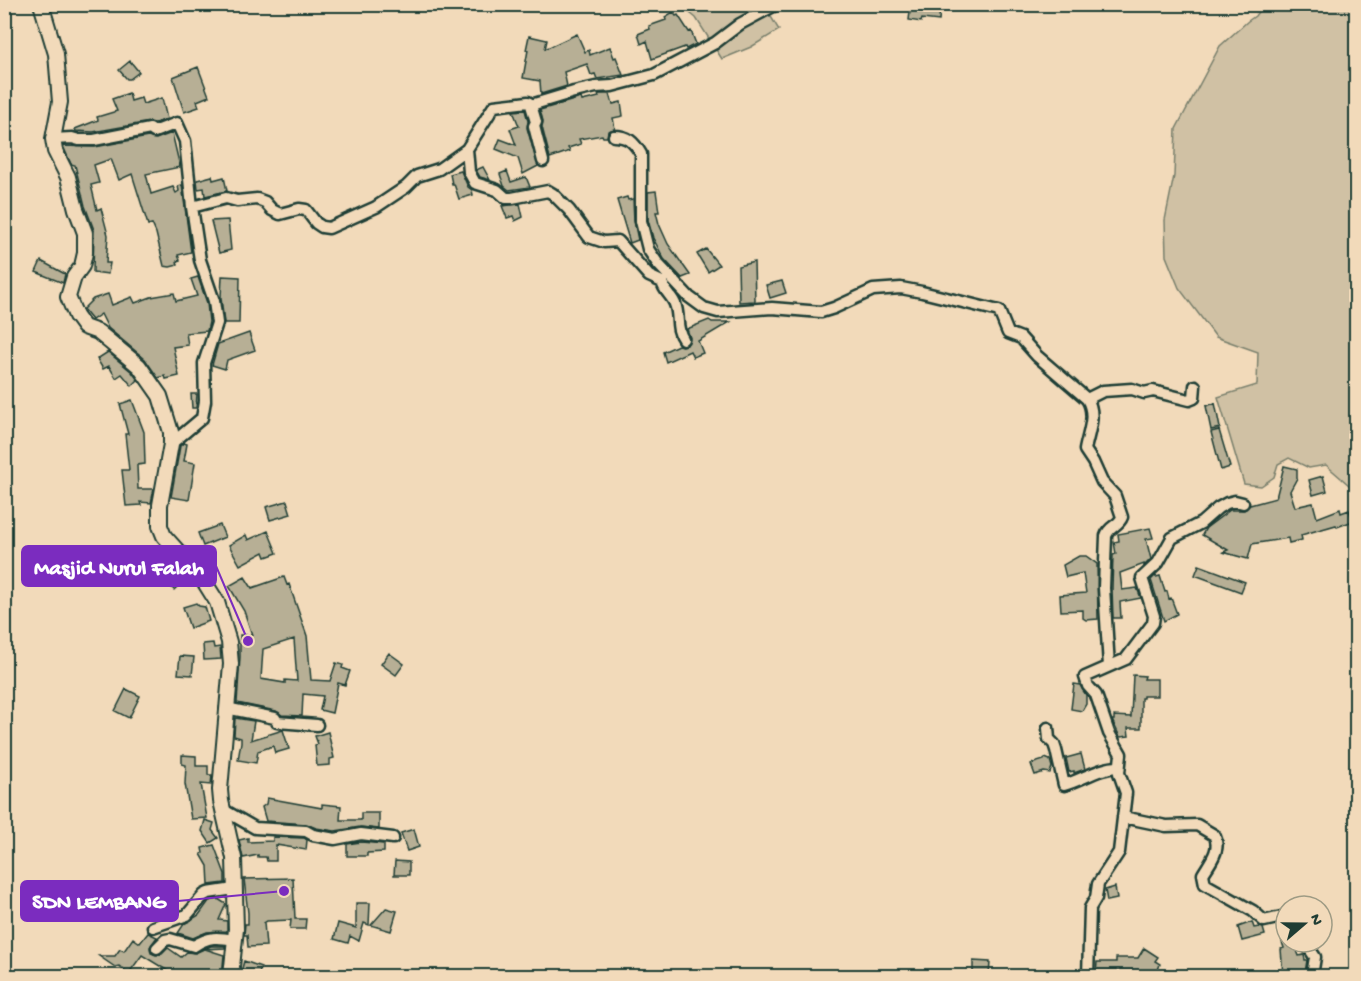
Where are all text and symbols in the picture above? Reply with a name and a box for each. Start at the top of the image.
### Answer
callout: Masjid Nurul Falah [22,546,216,586]
text: Masjid Nurul Falah [34,557,204,583]
callout: SDN LEMBANG [21,881,178,921]
text: SDN LEMBANG [32,891,167,917]
north arrow [1274,894,1334,954]
text: N [1304,912,1326,929]

